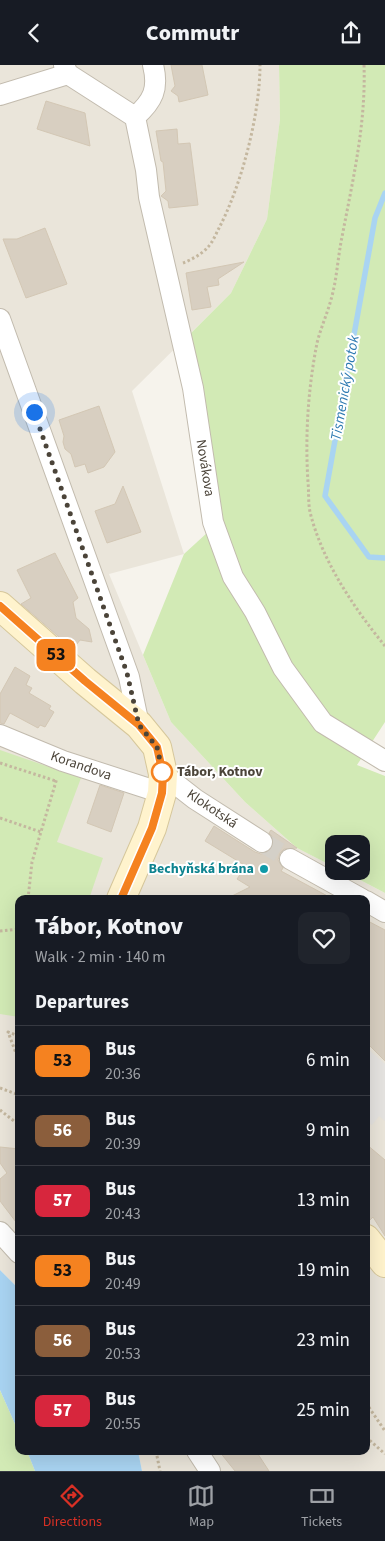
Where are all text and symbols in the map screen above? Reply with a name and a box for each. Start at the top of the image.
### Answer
text: Commutr [146,17,239,49]
icon: back [20,19,48,47]
icon: share [337,19,365,47]
water label: Tismenický potok [325,333,365,442]
your location [22,400,47,425]
street label: Novákova [191,438,219,498]
line badge: 53 [34,639,78,671]
text: 53 [46,642,66,667]
street label: Korandova [48,746,114,786]
marker: Tábor, Kotnov [151,761,173,783]
place label: Tábor, Kotnov [177,762,263,782]
street label: Klokotská [183,785,241,833]
map controls [325,835,370,880]
button: layers [325,835,370,880]
place label: Bechyňská brána [149,859,254,879]
marker: Bechyňská brána [258,863,270,875]
text: Tábor, Kotnov [35,909,183,944]
button: heart [298,912,350,964]
text: Walk · 2 min · 140 m [35,946,166,968]
text: Departures [35,989,129,1016]
text: Bus [105,1036,136,1063]
text: 6 min [306,1047,350,1074]
text: 53 [53,1048,72,1073]
text: 20:36 [105,1063,141,1085]
text: Bus [105,1106,136,1133]
text: 9 min [306,1117,350,1144]
text: 56 [53,1118,72,1143]
text: 20:39 [105,1133,141,1155]
text: Bus [105,1176,136,1203]
text: 13 min [296,1187,350,1214]
text: 57 [53,1188,72,1213]
text: 20:43 [105,1203,141,1225]
text: Bus [105,1246,136,1273]
text: 19 min [296,1257,350,1284]
text: 53 [53,1258,72,1283]
text: 20:49 [105,1273,141,1295]
text: Bus [105,1316,136,1343]
text: 23 min [296,1327,350,1354]
text: 56 [53,1328,72,1353]
text: 20:53 [105,1343,141,1365]
text: Bus [105,1386,136,1413]
text: 25 min [296,1397,350,1424]
text: 57 [53,1398,72,1423]
text: 20:55 [105,1413,141,1435]
tab: Directions [43,1482,102,1532]
tab: Map [187,1482,215,1532]
tab: Tickets [301,1482,342,1532]

